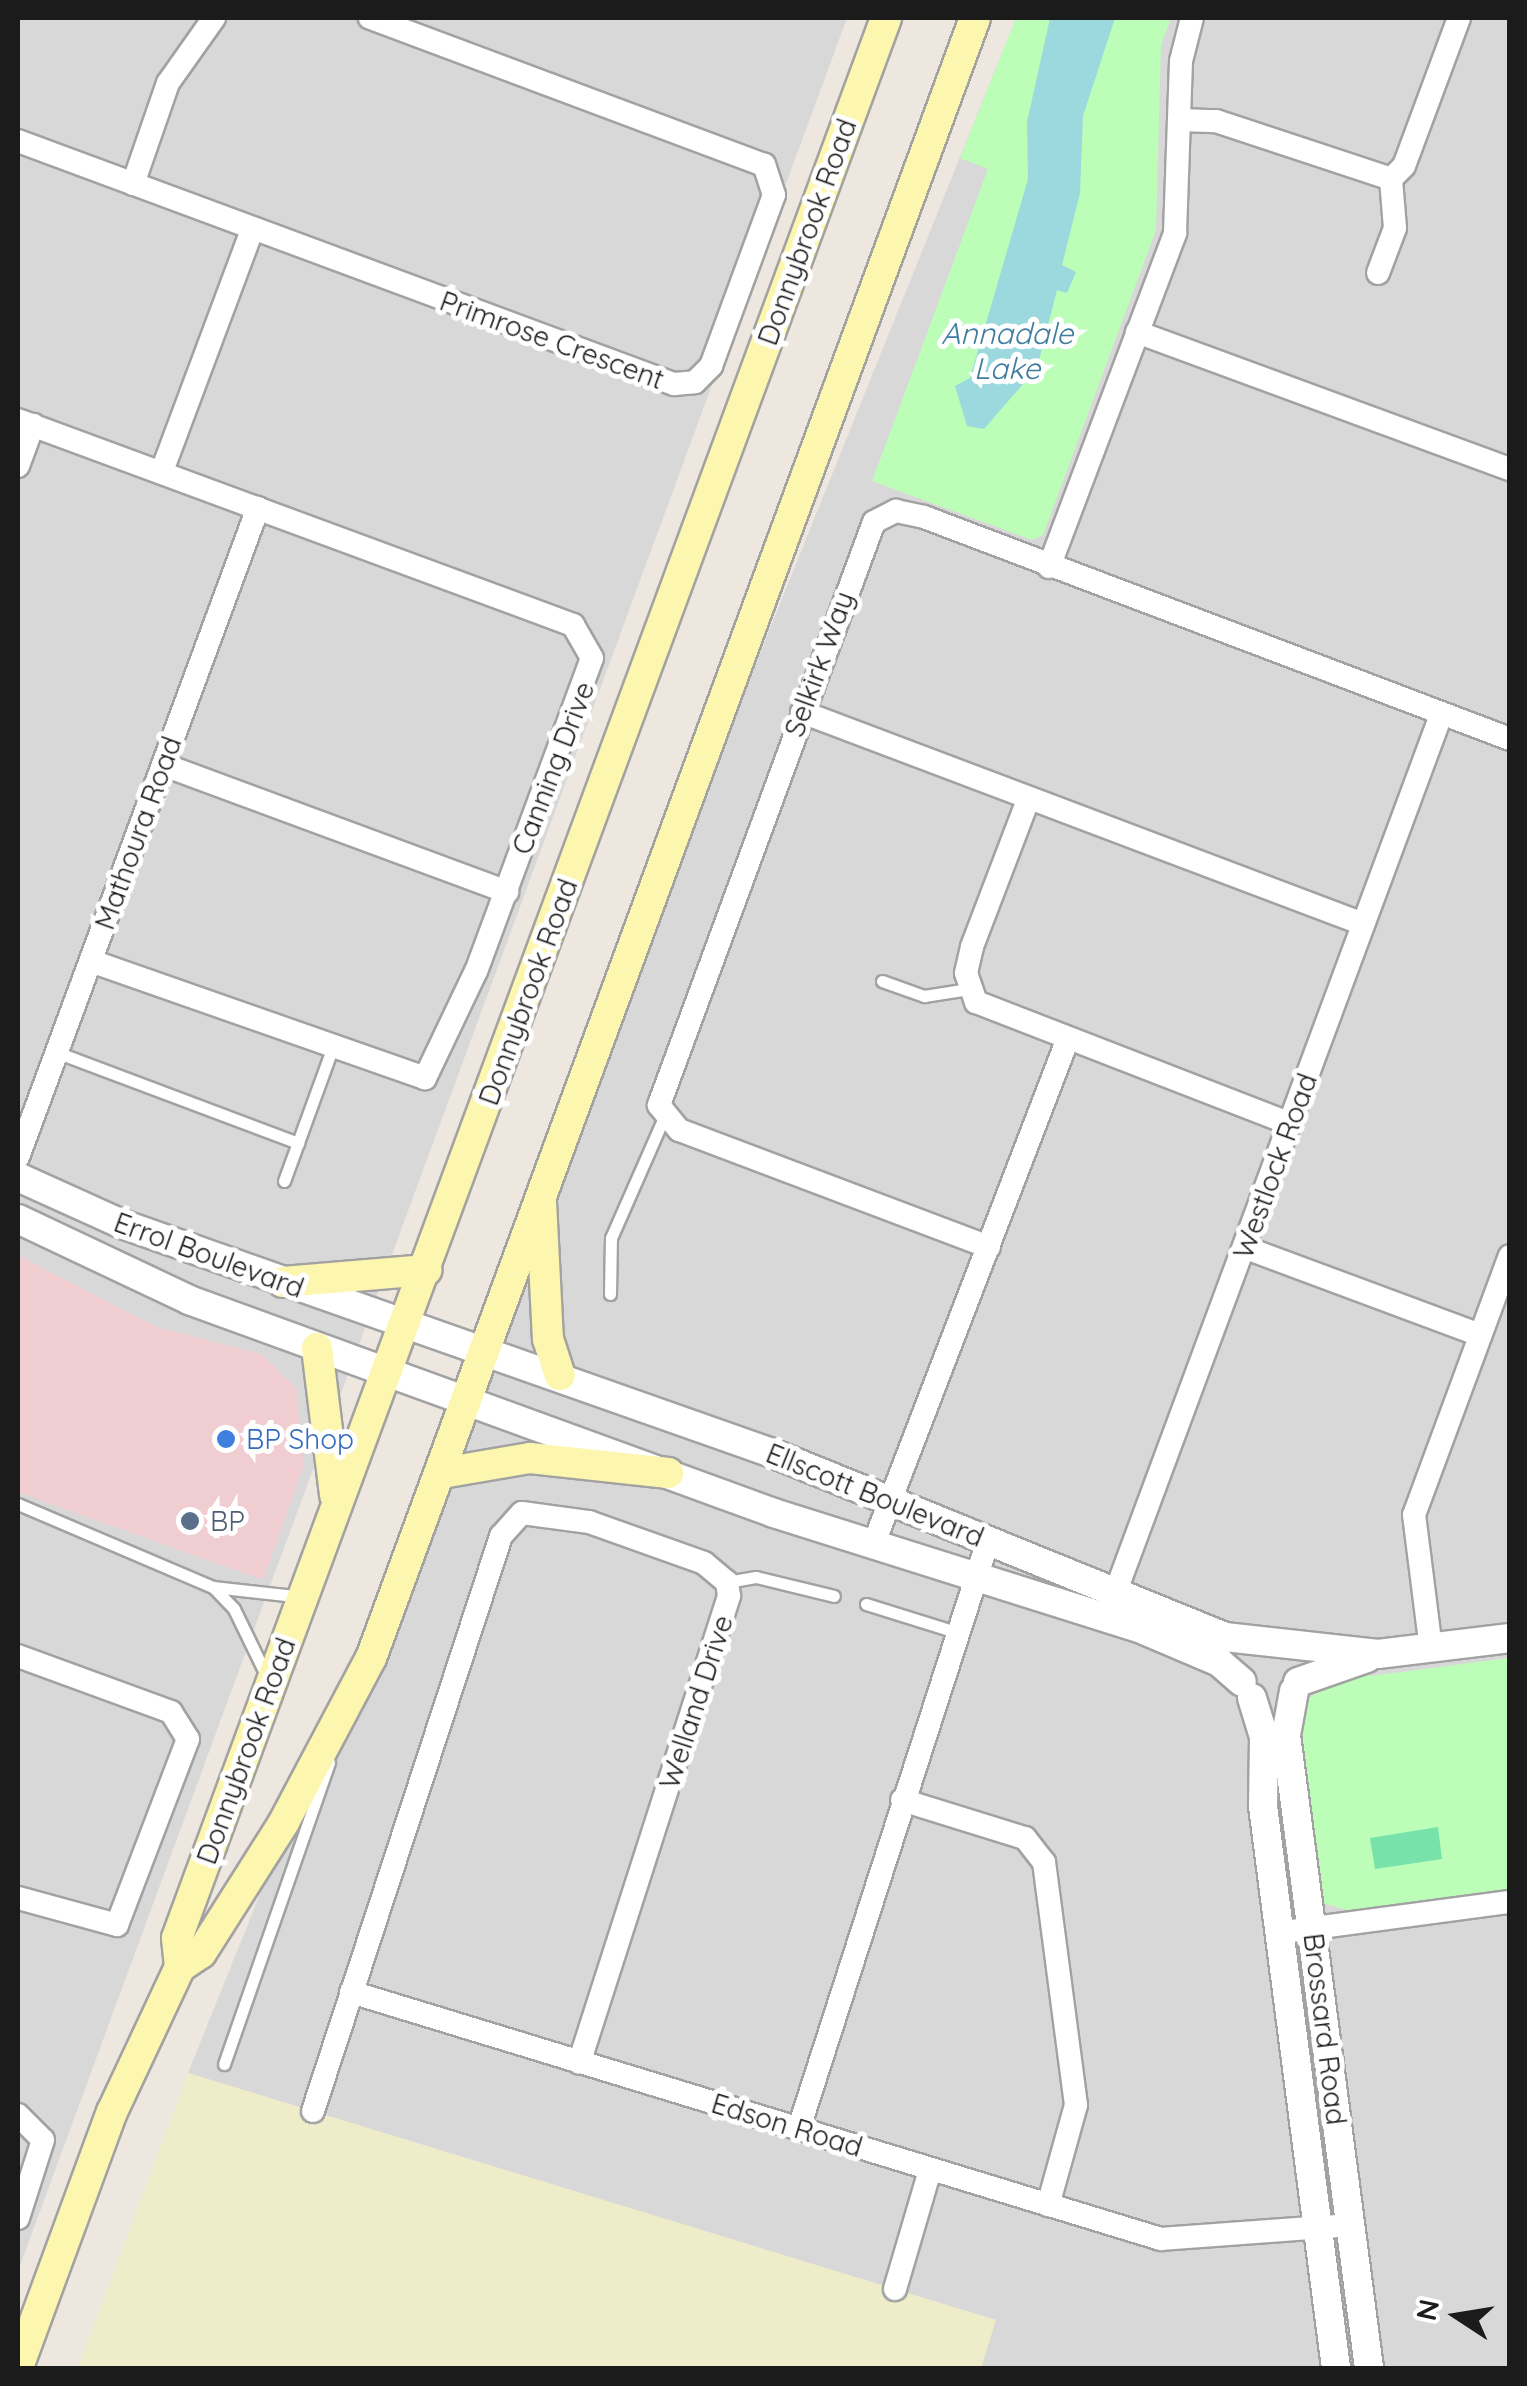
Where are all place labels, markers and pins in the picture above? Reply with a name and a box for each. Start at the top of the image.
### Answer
place label: BP Shop [246,1422,354,1456]
marker: BP Shop [215,1428,237,1450]
place label: BP [210,1504,245,1538]
marker: BP [179,1510,201,1532]

